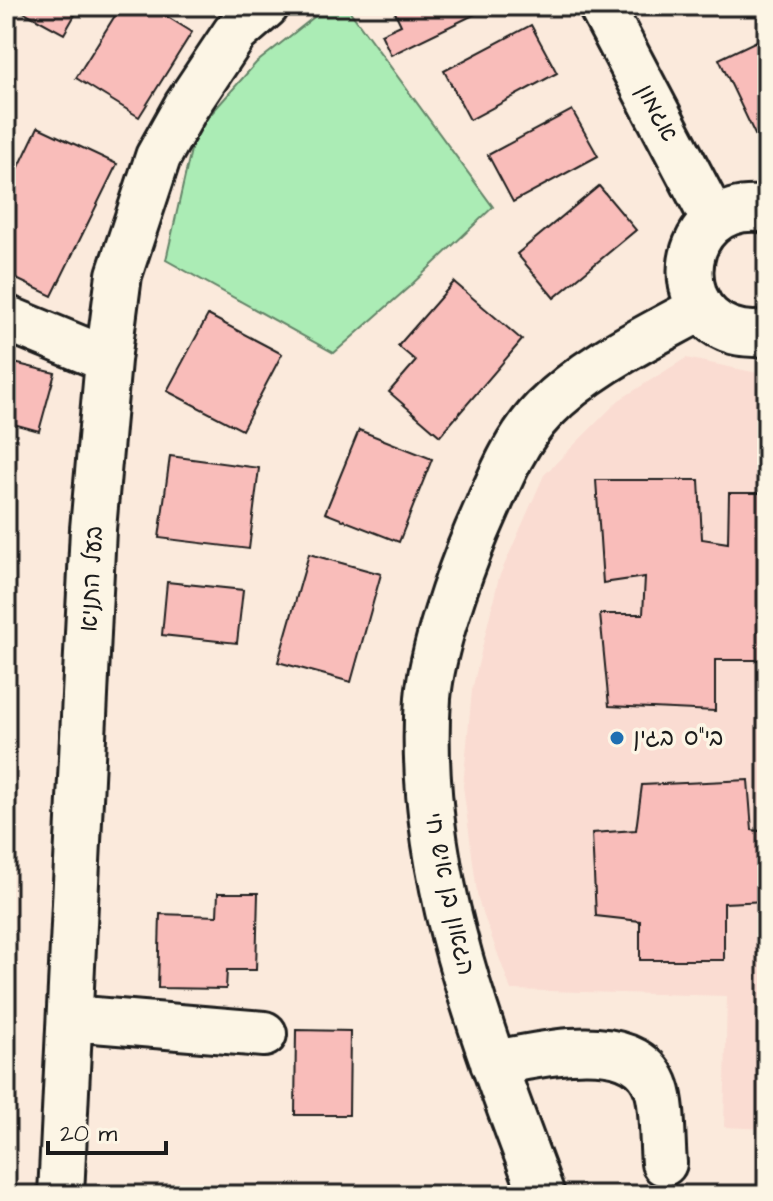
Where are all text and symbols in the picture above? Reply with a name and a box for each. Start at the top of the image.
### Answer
street label: אגמון [628,78,686,148]
street label: בעל התניא [72,525,112,633]
place label: בי"ס בגין [633,721,723,755]
marker: בי"ס בגין [608,729,626,747]
street label: הגאון בן איש חי [415,810,483,978]
scale bar [48,1105,166,1155]
text: 20 m [60,1117,117,1151]

